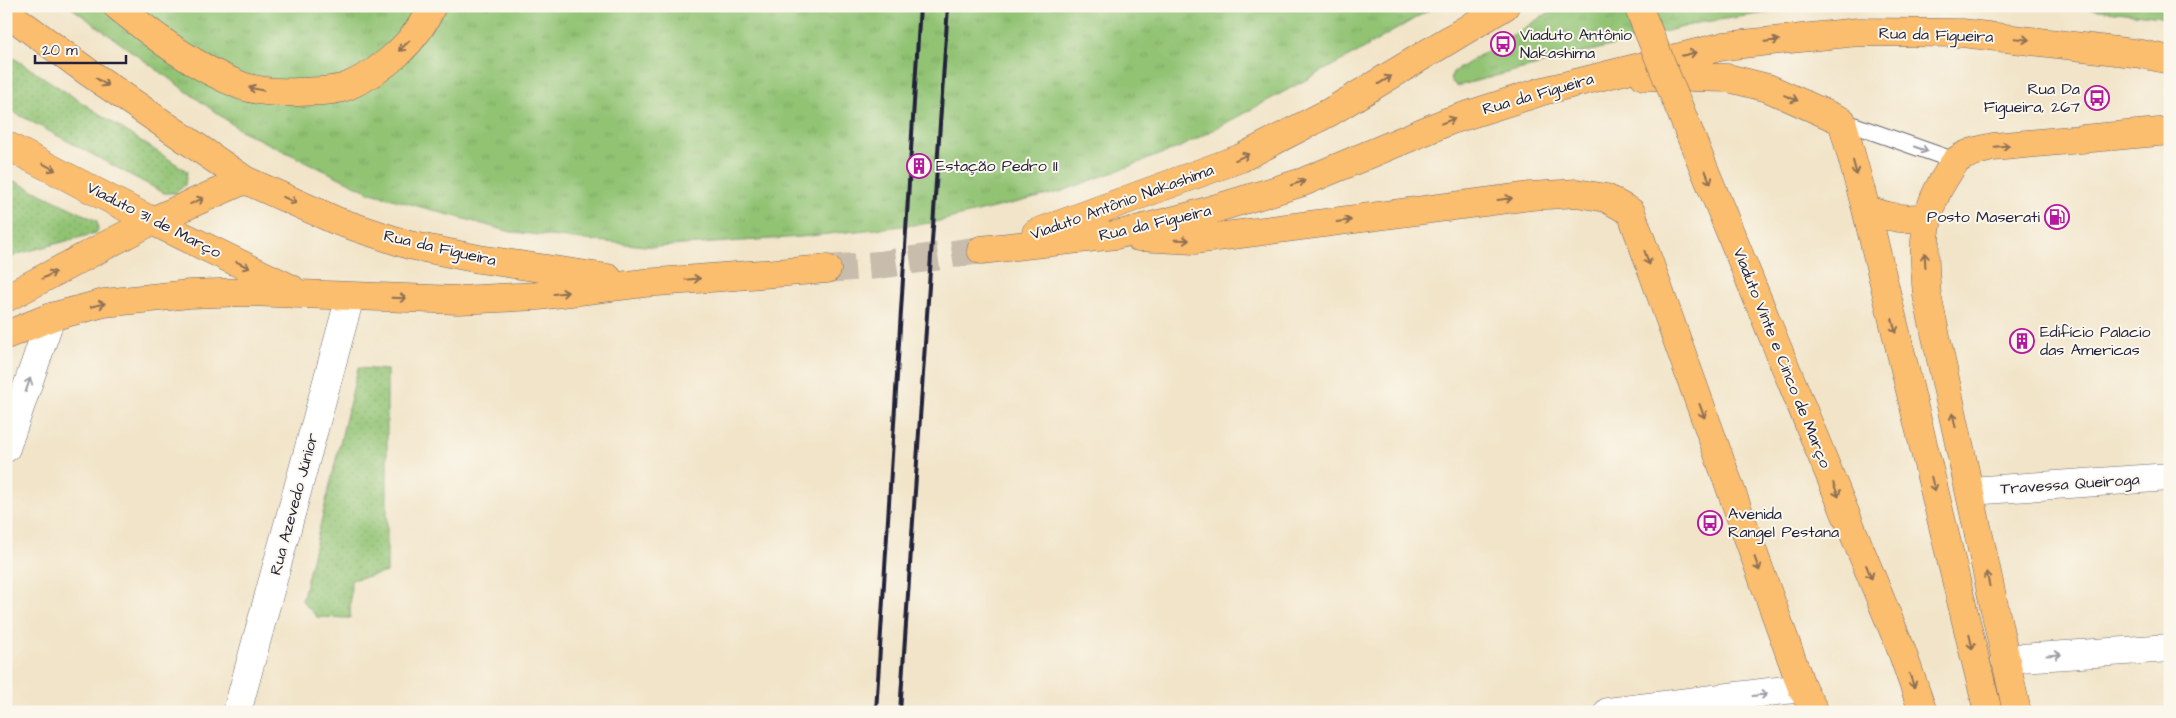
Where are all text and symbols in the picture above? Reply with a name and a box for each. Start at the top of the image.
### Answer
street label: Rua da Figueira [1878,22,1994,49]
place label: Viaduto Antônio Nakashima [1520,24,1632,64]
bus stop icon: Viaduto Antônio Nakashima [1490,31,1516,57]
scale bar [35,32,126,64]
one-way arrow [2013,34,2029,44]
one-way arrow [1764,36,1780,46]
text: 20 m [42,40,78,61]
one-way arrow [398,40,411,52]
one-way arrow [1681,49,1697,58]
street label: Rua da Figueira [1480,68,1596,121]
one-way arrow [1377,74,1391,84]
one-way arrow [95,77,109,87]
place label: Rua Da Figueira, 267 [1984,78,2080,119]
one-way arrow [248,83,264,93]
bus stop icon: Rua Da Figueira, 267 [2084,85,2110,111]
one-way arrow [1783,94,1798,103]
one-way arrow [1440,116,1455,126]
one-way arrow [1994,141,2010,151]
one-way arrow [1913,144,1929,154]
one-way arrow [1234,151,1249,161]
building icon: Estação Pedro II [906,153,932,179]
place label: Estação Pedro II [936,155,1058,177]
street label: Viaduto Antônio Nakashima [1027,159,1217,245]
one-way arrow [1850,160,1860,176]
one-way arrow [42,163,56,173]
one-way arrow [1704,169,1713,184]
street label: Viaduto 31 de Março [83,177,225,263]
one-way arrow [1290,178,1306,188]
one-way arrow [1496,194,1512,204]
one-way arrow [282,195,297,205]
one-way arrow [189,196,204,206]
street label: Rua da Figueira [1097,199,1214,248]
fuel station icon: Posto Maserati [2044,204,2070,230]
place label: Posto Maserati [1927,206,2041,228]
one-way arrow [1335,215,1351,225]
street label: Rua da Figueira [381,224,498,273]
one-way arrow [1174,235,1190,245]
street label: Viaduto Vinte e Cinco de Março [1728,245,1836,471]
one-way arrow [1643,250,1652,265]
one-way arrow [1920,252,1929,268]
one-way arrow [236,260,251,270]
one-way arrow [42,270,57,280]
one-way arrow [685,275,701,284]
one-way arrow [553,288,569,298]
one-way arrow [390,293,407,303]
one-way arrow [90,300,106,309]
one-way arrow [1890,317,1900,333]
place label: Edifício Palacio das Americas [2040,321,2151,361]
building icon: Edifício Palacio das Americas [2009,328,2035,354]
one-way arrow [24,378,33,394]
one-way arrow [1698,403,1707,418]
one-way arrow [1949,412,1958,428]
street label: Rua Azevedo Júnior [264,430,324,578]
street label: Travessa Queiroga [2000,468,2140,501]
one-way arrow [1929,475,1938,491]
one-way arrow [1831,482,1841,497]
place label: Avenida Rangel Pestana [1728,503,1839,544]
bus stop icon: Avenida Rangel Pestana [1697,510,1723,536]
one-way arrow [1753,556,1762,571]
one-way arrow [1865,564,1875,579]
one-way arrow [1983,571,1993,587]
one-way arrow [1967,633,1976,649]
one-way arrow [2046,651,2062,660]
one-way arrow [1908,672,1917,688]
one-way arrow [1752,690,1768,700]

